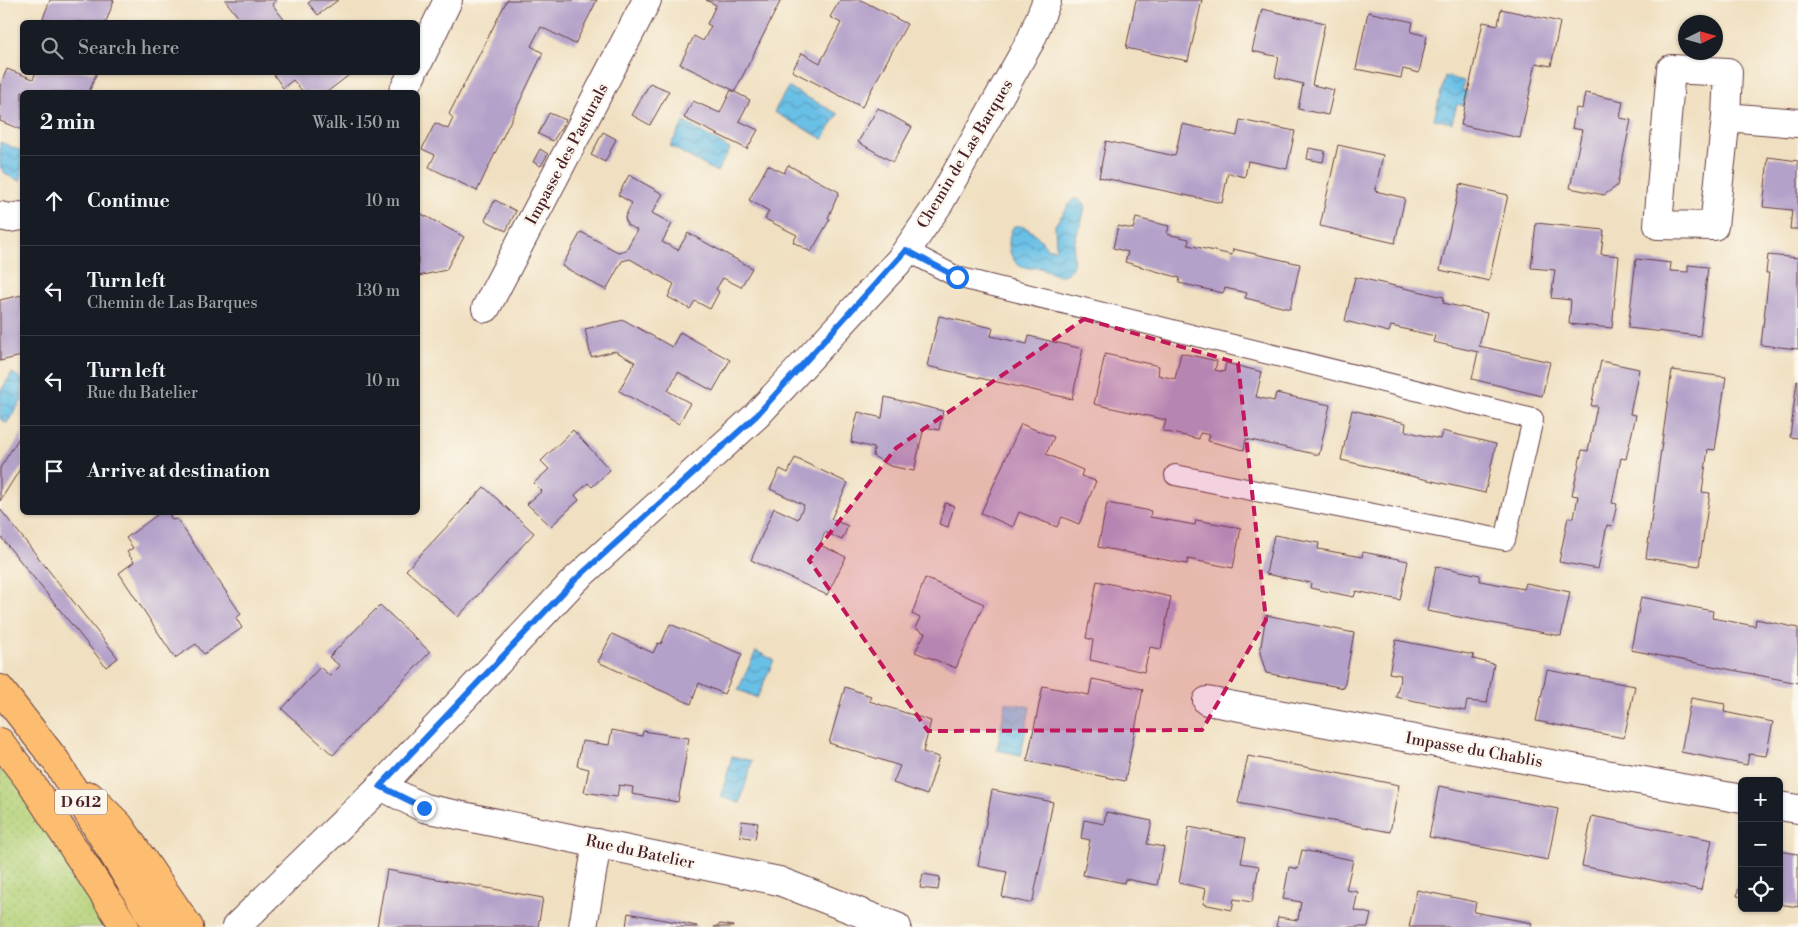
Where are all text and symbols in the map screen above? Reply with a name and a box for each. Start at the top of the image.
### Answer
north arrow [1678,15,1723,60]
search box [20,20,420,75]
icon: search [38,34,66,62]
text: Search here [78,36,179,60]
street label: Chemin de Las Barques [913,76,1017,232]
street label: Impasse des Pasturals [521,80,613,228]
text: 2 min [40,110,95,136]
text: Walk · 150 m [312,113,400,133]
icon: ahead [40,187,68,215]
text: Continue [87,189,170,213]
text: 10 m [366,191,400,211]
route start [946,266,969,289]
text: Turn left [87,269,166,293]
icon: left [40,277,68,305]
text: 130 m [356,281,400,301]
text: Chemin de Las Barques [87,293,257,313]
text: Turn left [87,359,166,383]
icon: left [40,367,68,395]
text: 10 m [366,371,400,391]
text: Rue du Batelier [87,383,198,403]
icon: arrive [40,457,68,485]
text: Arrive at destination [87,459,270,483]
street label: Impasse du Chablis [1404,728,1544,772]
map controls [1738,777,1783,912]
button: + [1738,777,1783,822]
road number: D 612 [55,790,107,814]
route end [413,797,436,820]
button: − [1738,822,1783,867]
street label: Rue du Batelier [584,831,696,873]
button: locate [1738,867,1783,912]

